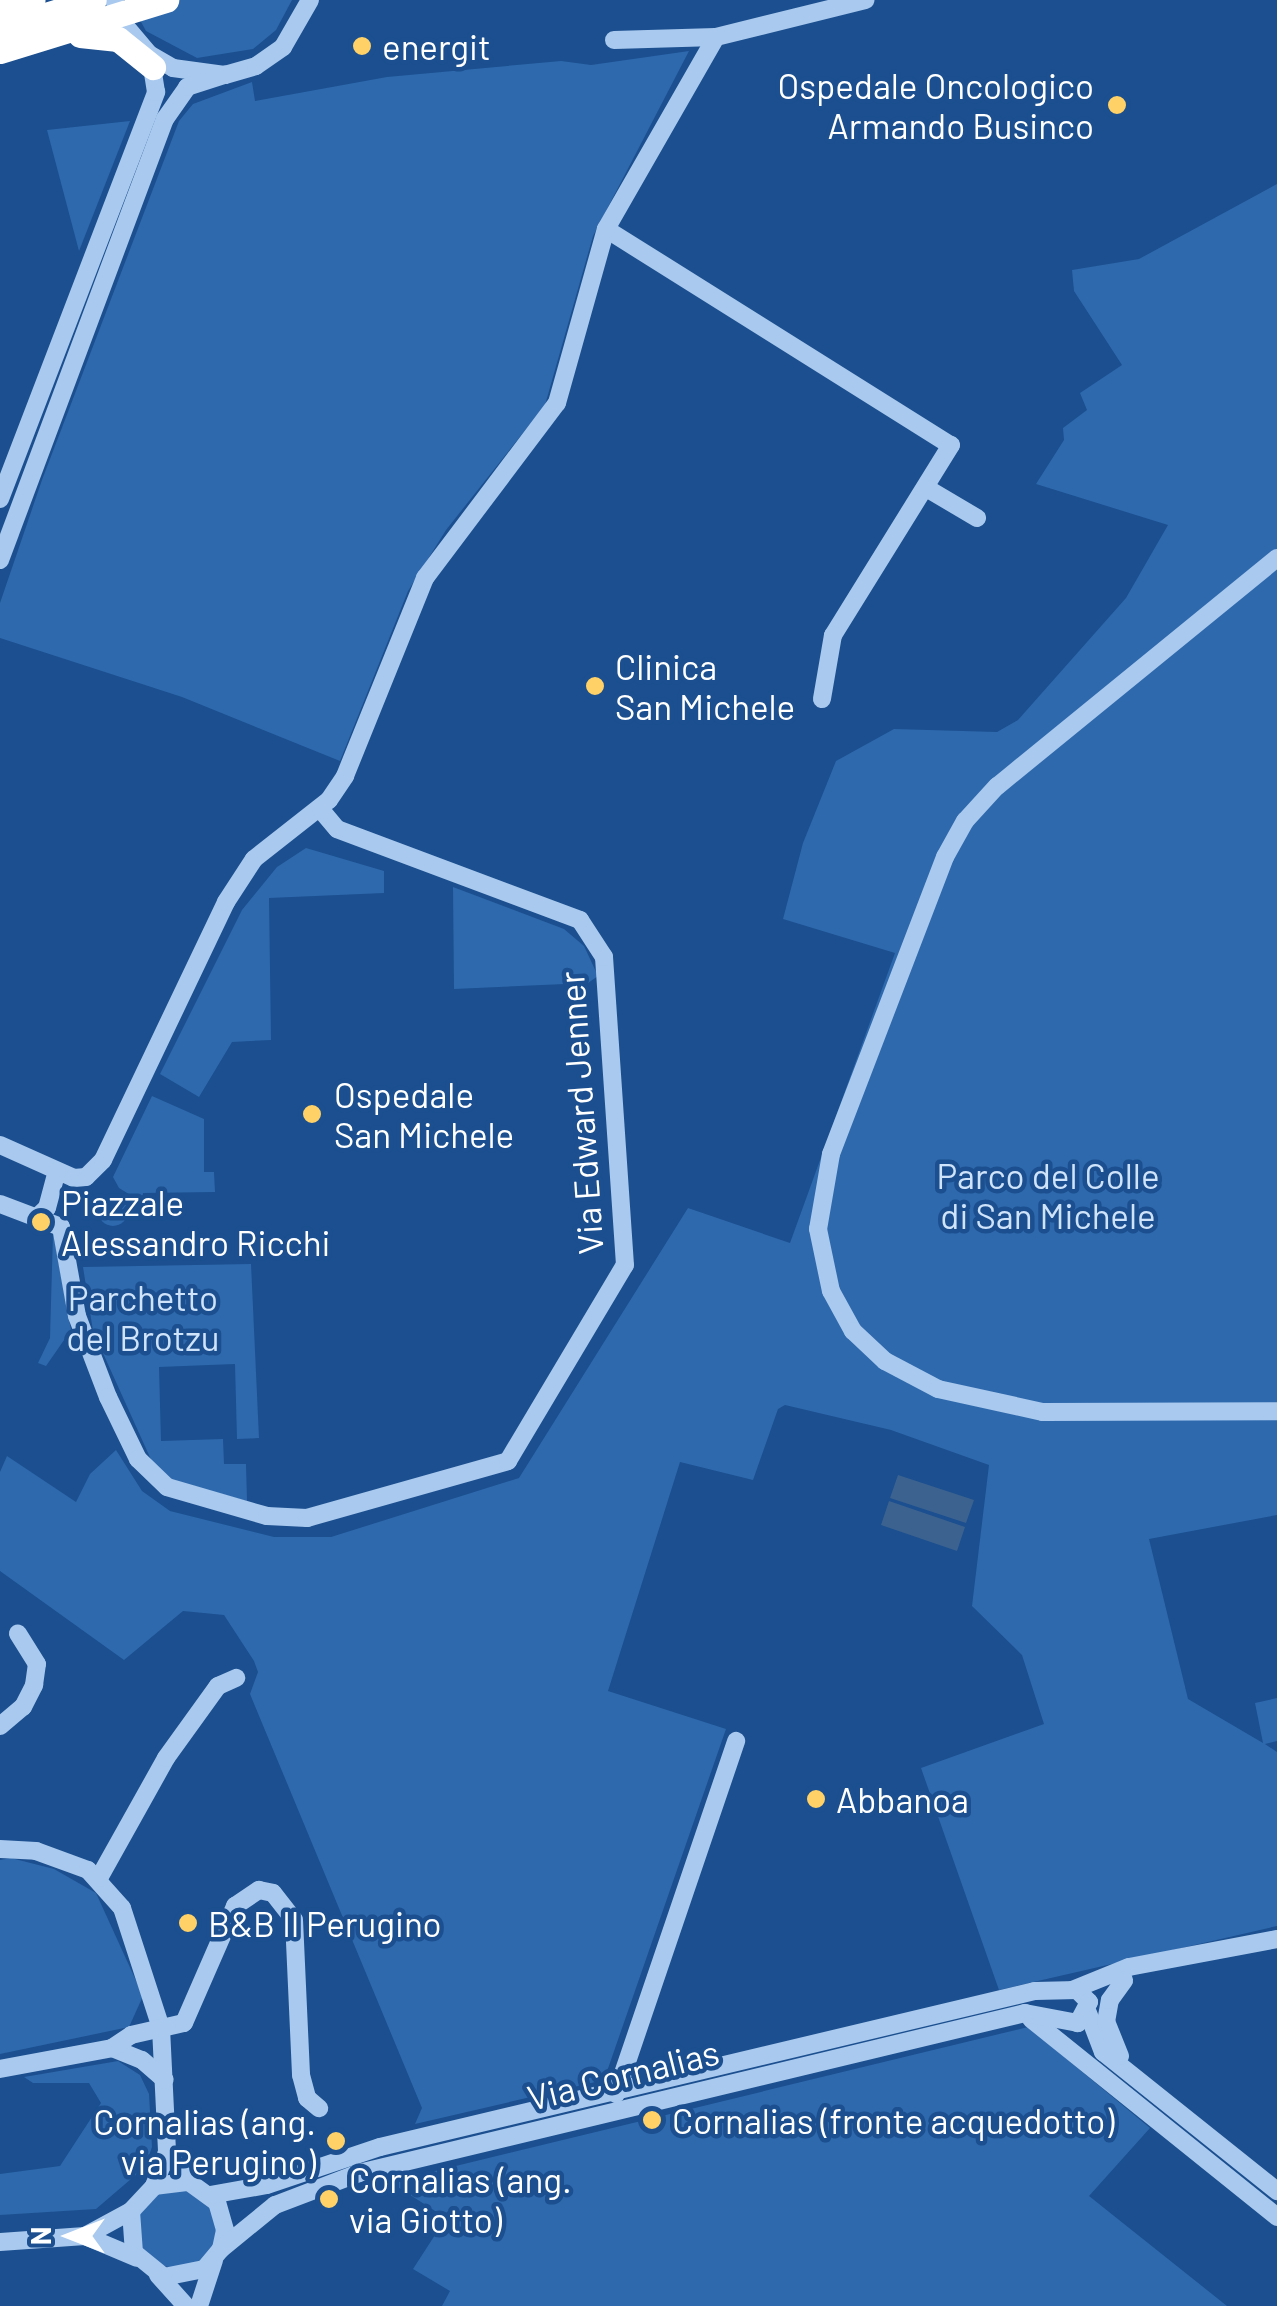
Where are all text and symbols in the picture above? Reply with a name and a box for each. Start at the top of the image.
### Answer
place label: energit [382,25,491,67]
marker: energit [351,35,373,57]
place label: Ospedale Oncologico Armando Businco [777,64,1094,146]
marker: Ospedale Oncologico Armando Businco [1104,92,1130,118]
place label: Clinica San Michele [615,645,795,727]
marker: Clinica San Michele [584,675,606,697]
street label: Via Edward Jenner [549,970,611,1256]
place label: Ospedale San Michele [334,1073,514,1155]
marker: Ospedale San Michele [299,1101,325,1127]
park label: Parco del Colle di San Michele [936,1154,1160,1236]
place label: Piazzale Alessandro Ricchi [61,1181,330,1263]
marker: Piazzale Alessandro Ricchi [30,1211,52,1233]
park label: Parchetto del Brotzu [66,1276,220,1358]
place label: Abbanoa [836,1778,969,1820]
marker: Abbanoa [805,1788,827,1810]
place label: B&B Il Perugino [208,1902,442,1944]
marker: B&B Il Perugino [177,1912,199,1934]
street label: Via Cornalias [523,2030,723,2118]
place label: Cornalias (fronte acquedotto) [672,2099,1114,2141]
place label: Cornalias (ang. via Perugino) [93,2100,316,2182]
marker: Cornalias (fronte acquedotto) [641,2109,663,2131]
marker: Cornalias (ang. via Perugino) [325,2130,347,2152]
place label: Cornalias (ang. via Giotto) [349,2158,572,2240]
north arrow [20,2186,120,2286]
marker: Cornalias (ang. via Giotto) [318,2188,340,2210]
text: N [23,2227,57,2245]

